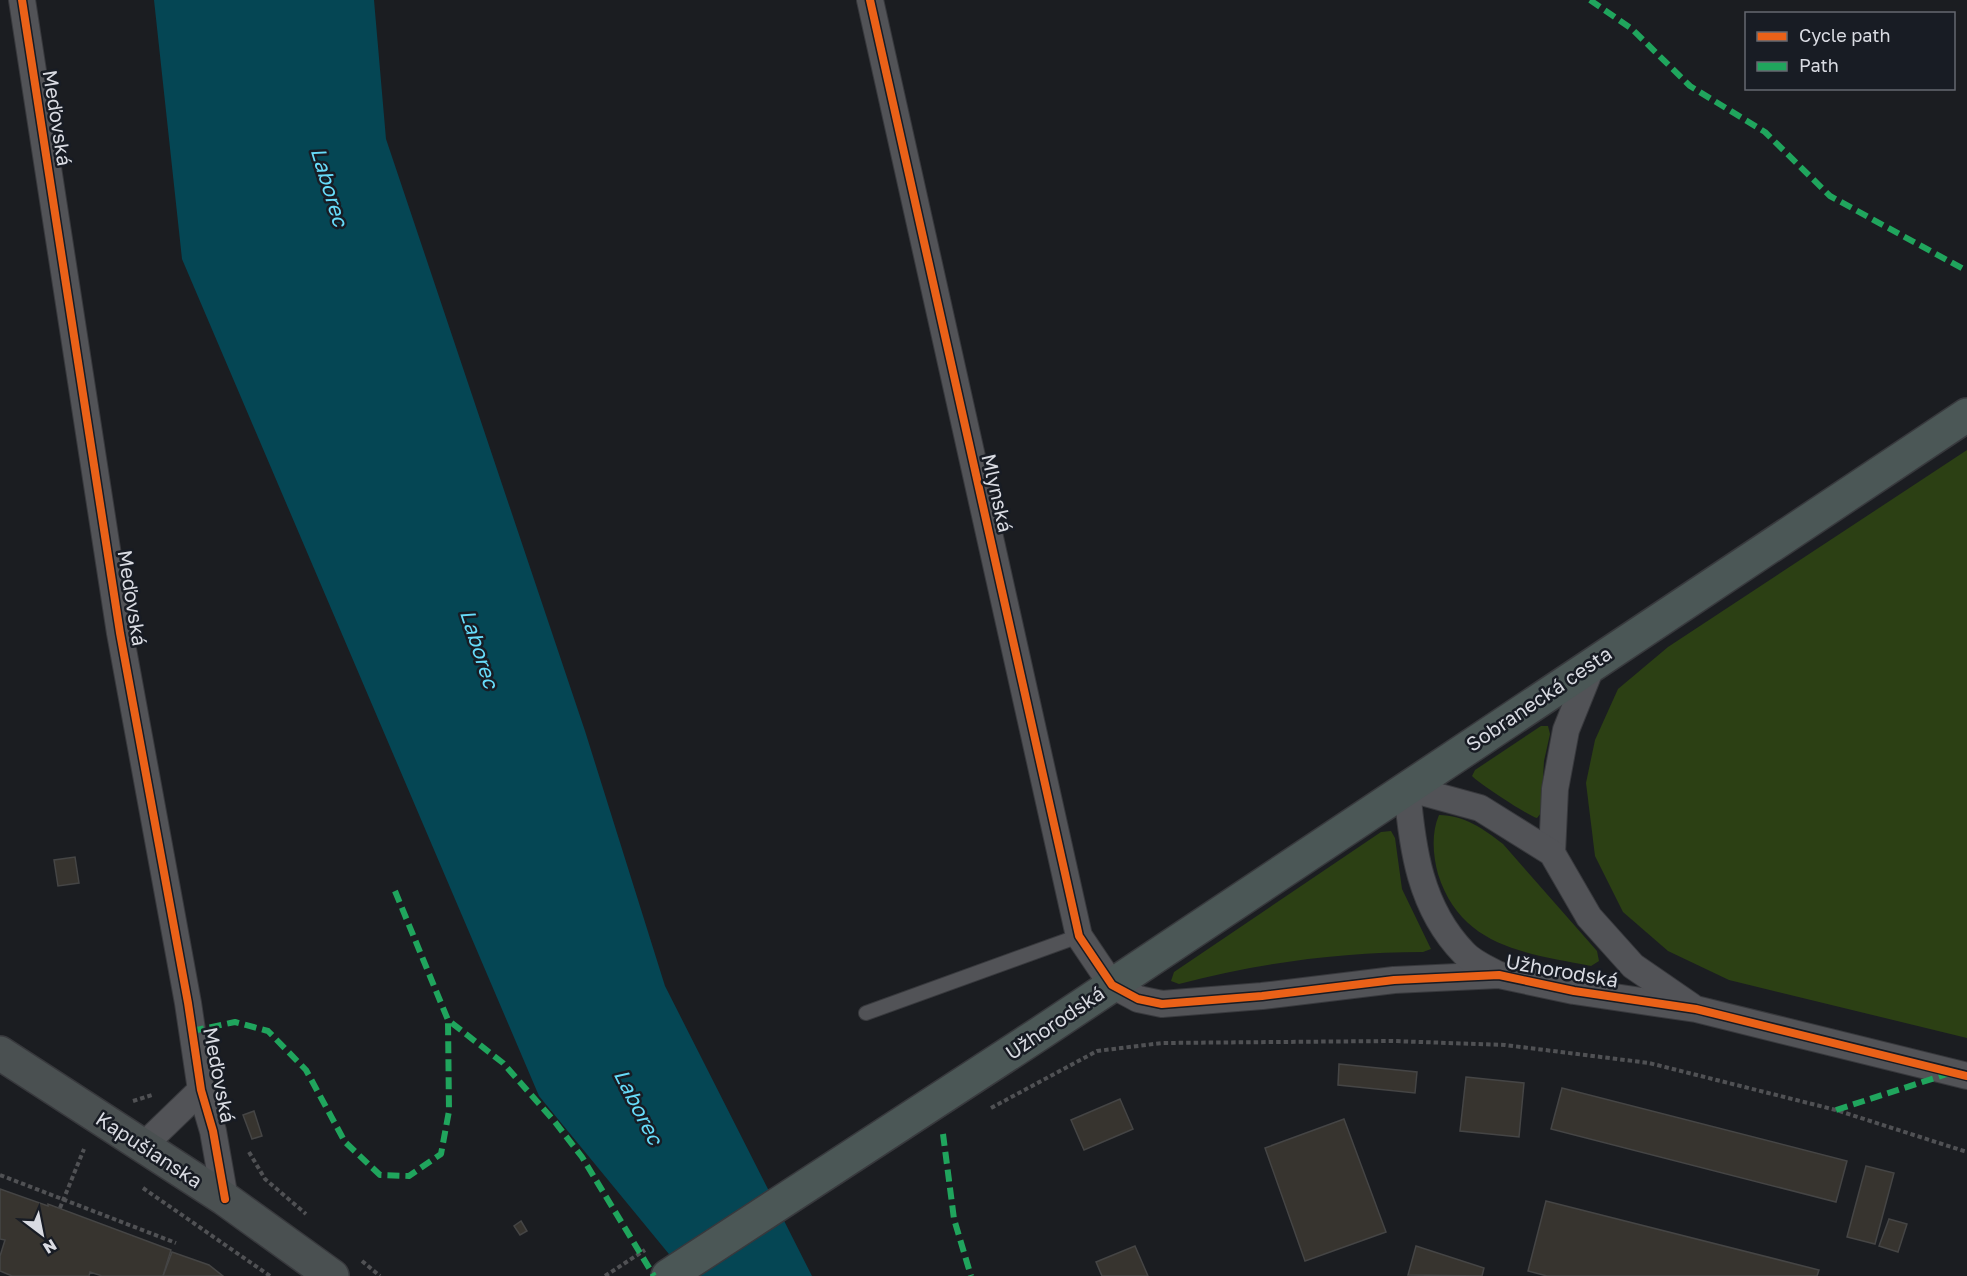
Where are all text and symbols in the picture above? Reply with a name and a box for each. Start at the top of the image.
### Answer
legend [1745,12,1955,90]
text: Cycle path [1799,24,1891,46]
text: Path [1799,54,1839,76]
street label: Meďovská [39,68,77,168]
water label: Laborec [306,144,355,231]
street label: Mlynská [977,451,1019,534]
street label: Meďovská [114,548,152,648]
water label: Laborec [455,606,505,693]
street label: Sobranecká cesta [1461,641,1616,756]
street label: Užhorodská [1504,948,1620,992]
street label: Užhorodská [1000,980,1108,1064]
street label: Meďovská [199,1025,241,1125]
water label: Laborec [609,1064,670,1150]
street label: Kapušianska [92,1106,207,1192]
north arrow [12,1204,72,1264]
text: N [39,1235,60,1258]

